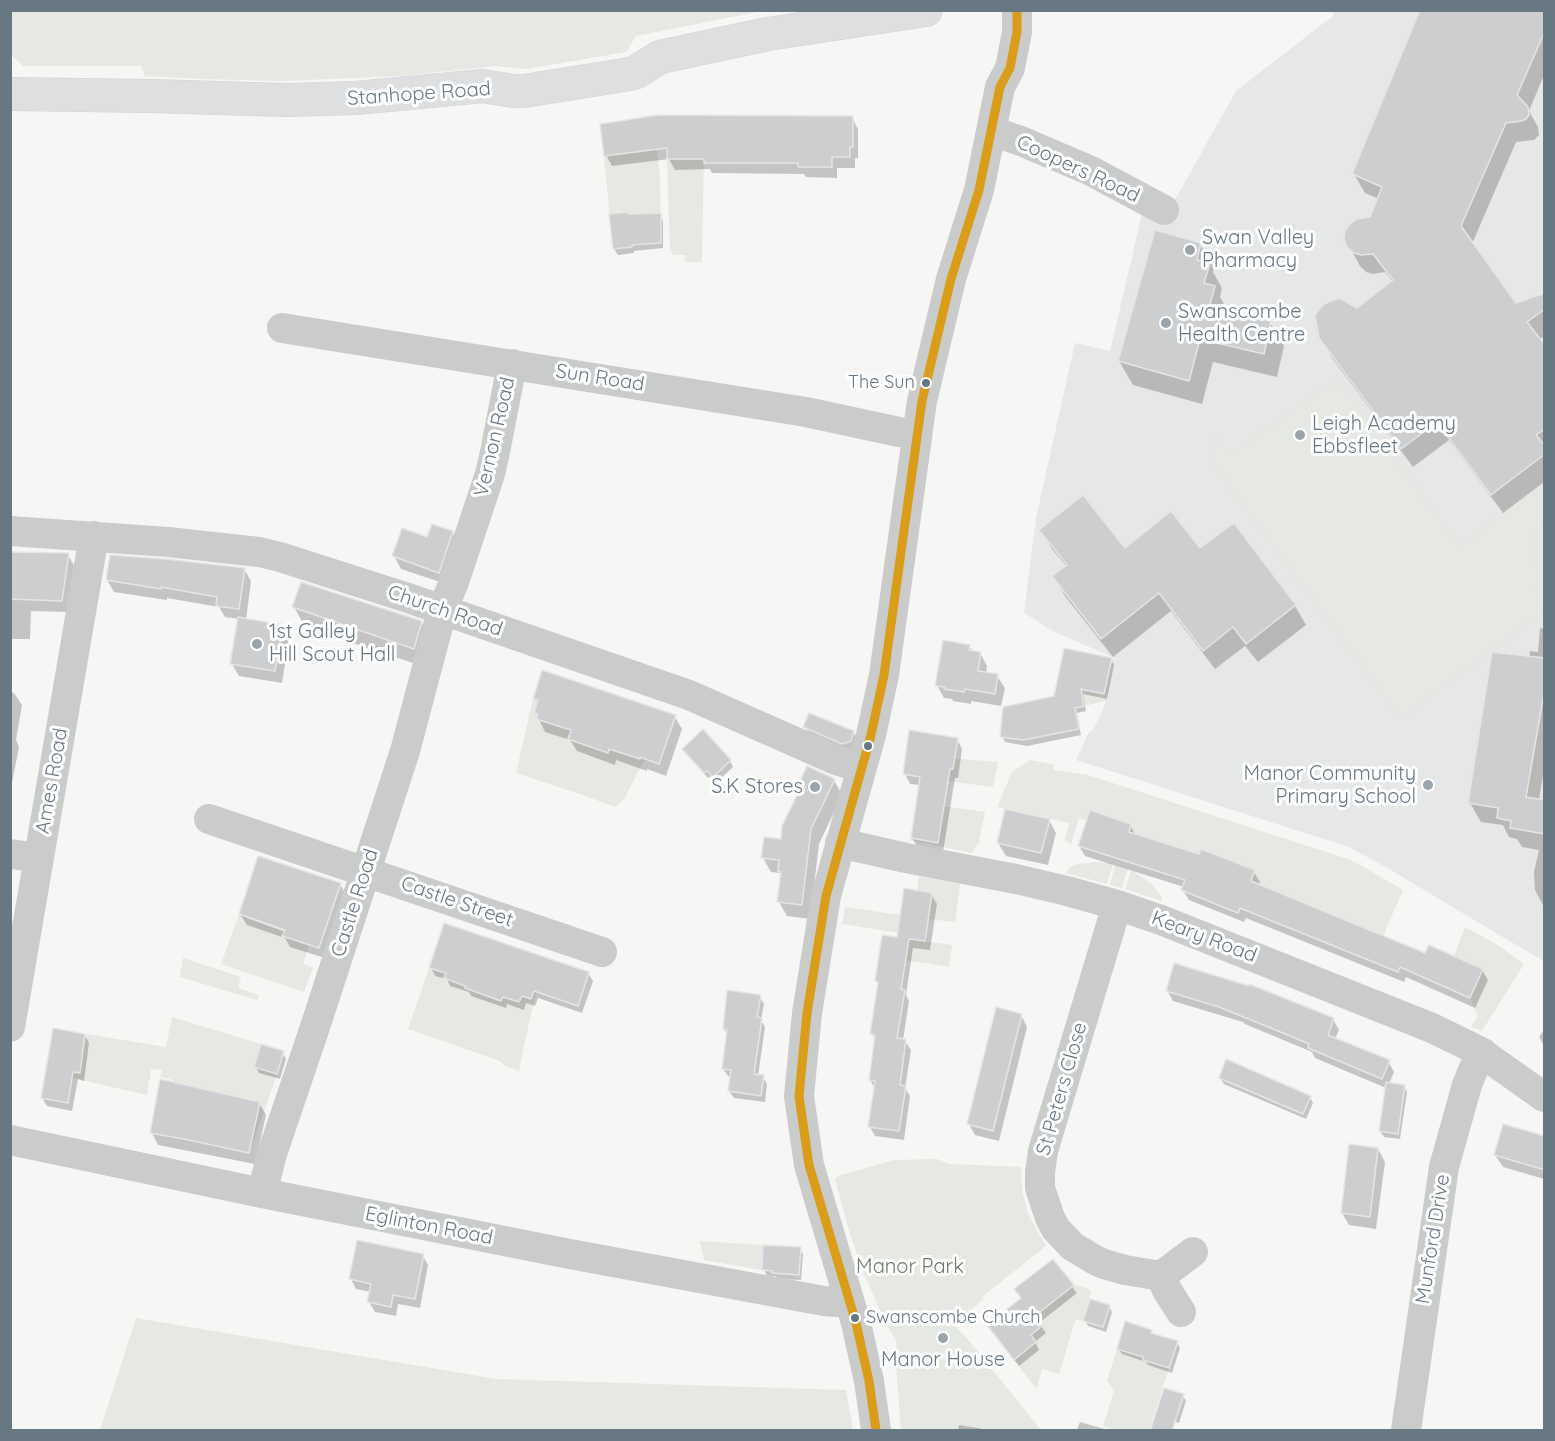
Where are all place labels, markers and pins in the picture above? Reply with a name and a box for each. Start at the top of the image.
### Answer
place label: Swan Valley Pharmacy [1202,226,1314,273]
marker: Swan Valley Pharmacy [1183,243,1197,257]
place label: Swanscombe Health Centre [1178,300,1305,347]
marker: Swanscombe Health Centre [1159,316,1173,330]
place label: The Sun [848,372,915,394]
marker: The Sun [920,377,932,389]
place label: Leigh Academy Ebbsfleet [1312,412,1456,459]
marker: Leigh Academy Ebbsfleet [1293,428,1307,442]
place label: 1st Galley Hill Scout Hall [269,620,395,667]
marker: 1st Galley Hill Scout Hall [250,637,264,651]
unlabelled marker [862,740,874,752]
place label: Manor Community Primary School [1244,762,1416,809]
place label: S.K Stores [711,775,803,799]
marker: Manor Community Primary School [1421,778,1435,792]
marker: S.K Stores [808,780,822,794]
place label: Swanscombe Church [866,1307,1040,1329]
marker: Swanscombe Church [849,1312,861,1324]
marker: Manor House [936,1331,950,1345]
place label: Manor House [881,1348,1005,1372]

